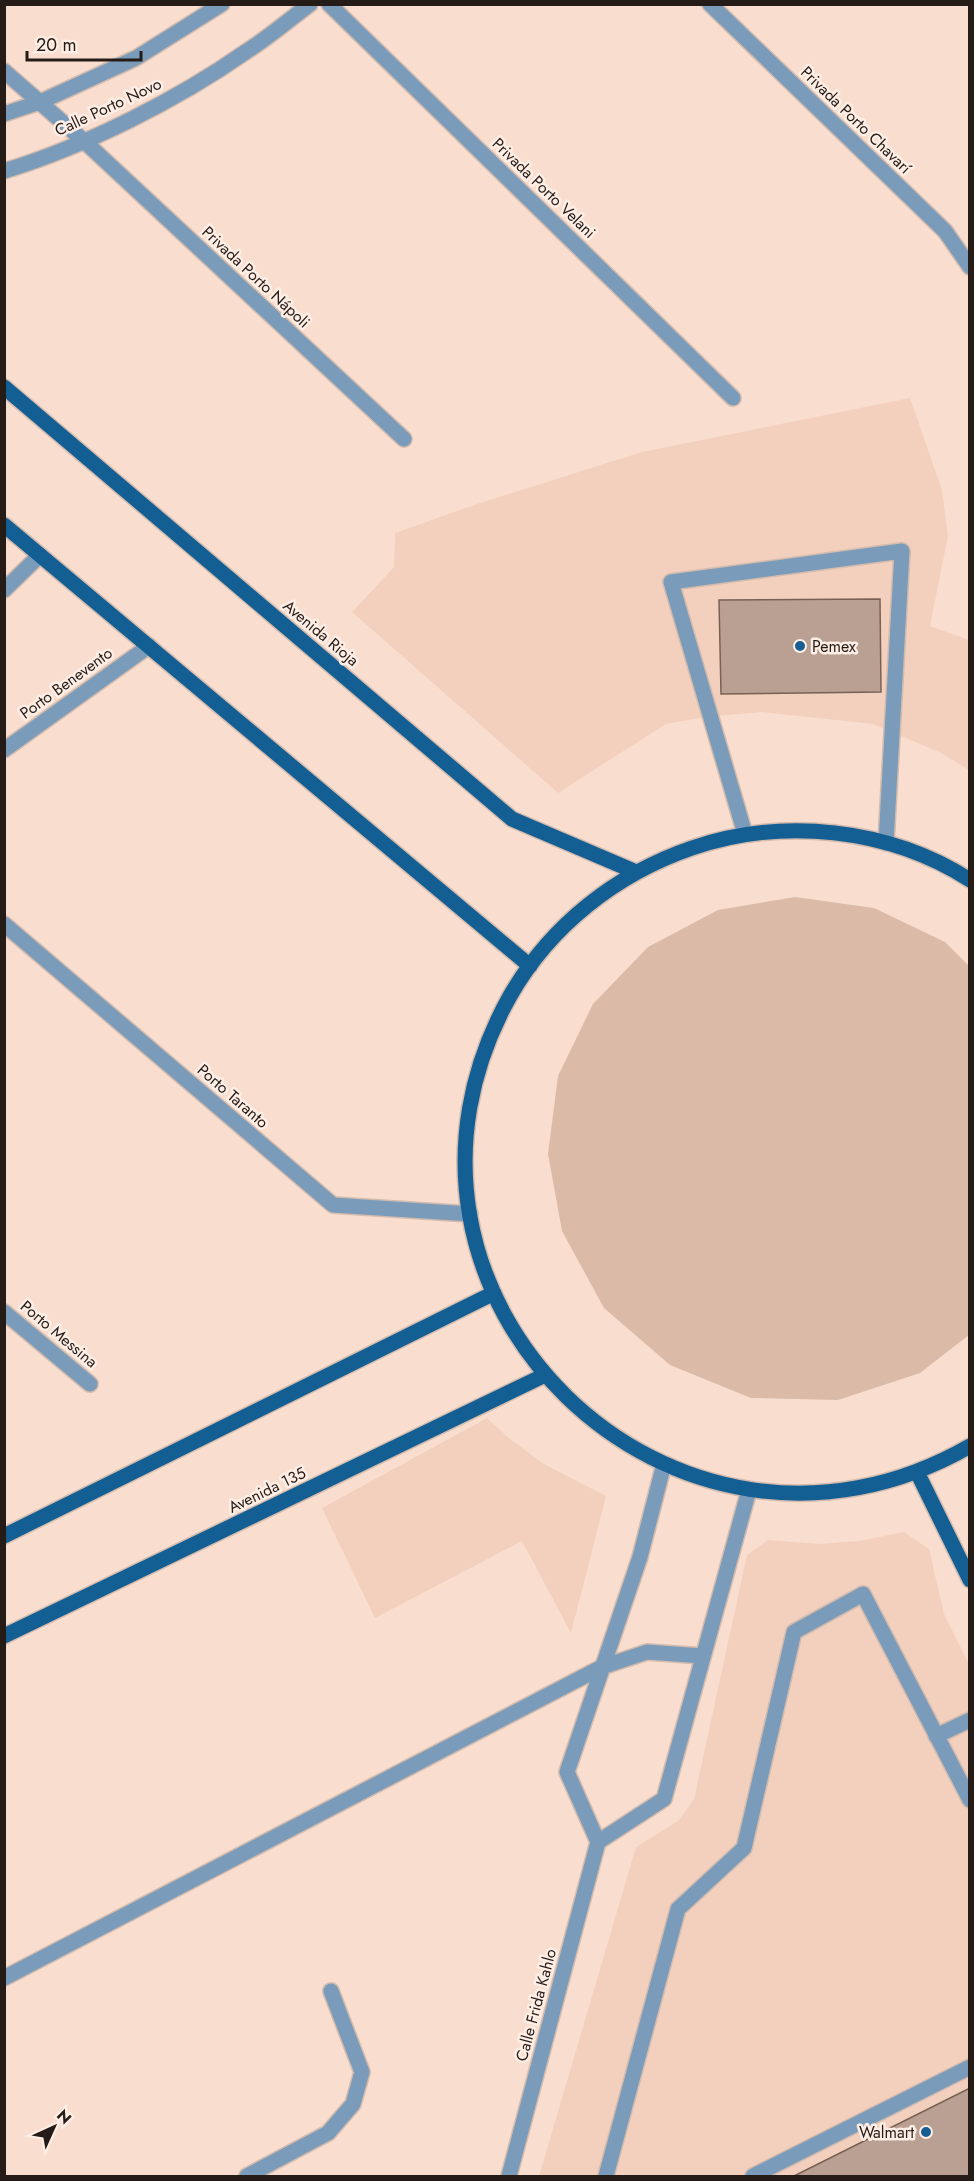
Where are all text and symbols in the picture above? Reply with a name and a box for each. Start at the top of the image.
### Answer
scale bar [27,24,141,62]
text: 20 m [36,32,76,58]
street label: Privada Porto Chavarí [796,61,917,179]
street label: Calle Porto Novo [51,72,165,142]
street label: Privada Porto Velani [487,133,601,243]
street label: Privada Porto Nápoli [197,221,315,333]
street label: Avenida Rioja [278,594,364,672]
place label: Pemex [812,635,856,658]
marker: Pemex [793,639,807,653]
street label: Porto Benevento [15,641,117,724]
street label: Porto Taranto [192,1059,274,1134]
street label: Porto Messina [16,1295,102,1373]
street label: Avenida 135 [224,1461,310,1519]
street label: Calle Frida Kahlo [510,1946,562,2064]
north arrow [24,2097,84,2157]
text: N [52,2104,77,2129]
place label: Walmart [859,2121,914,2144]
marker: Walmart [919,2125,933,2139]

